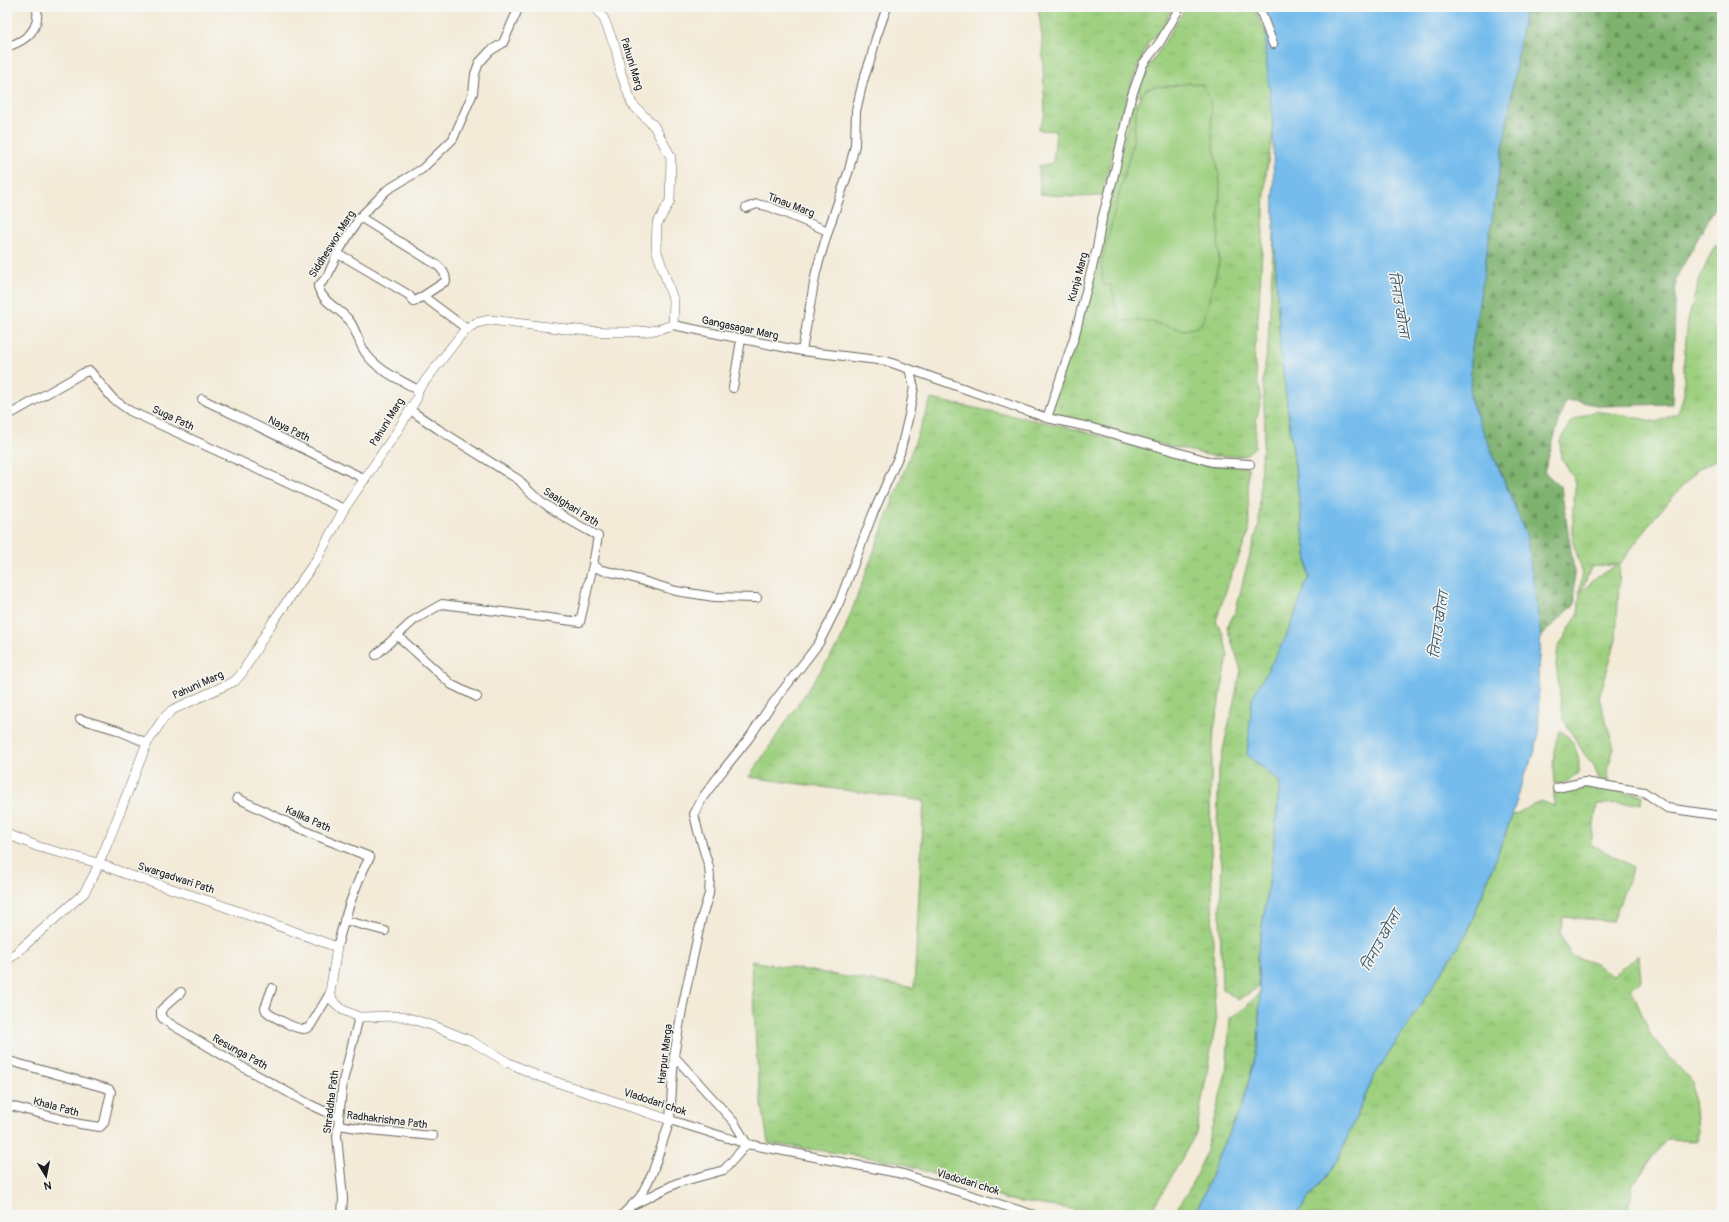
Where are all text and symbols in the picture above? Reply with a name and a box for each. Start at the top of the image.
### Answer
street label: Pahuni Marg [618,36,646,92]
street label: Tinau Marg [766,190,817,220]
street label: Siddheswor Marg [306,208,358,280]
street label: Kunja Marg [1065,250,1091,303]
water label: तिनाउ खोला [1385,270,1415,342]
street label: Gangasagar Marg [700,313,780,343]
street label: Pahuni Marg [367,395,407,449]
street label: Suga Path [150,403,196,433]
street label: Naya Path [266,413,312,445]
street label: Saalghari Path [541,485,601,529]
water label: तिनाउ खोला [1425,587,1453,659]
street label: Pahuni Marg [170,668,226,702]
street label: Kalika Path [283,803,333,835]
street label: Swargadwari Path [136,859,216,897]
water label: तिनाउ खोला [1357,904,1406,974]
street label: Harpur Marga [655,1023,675,1085]
street label: Resunga Path [210,1031,270,1073]
street label: Shraddha Path [321,1069,341,1135]
street label: Vladodari chok [622,1086,689,1118]
street label: Khala Path [32,1095,80,1119]
street label: Radhakrishna Path [346,1109,428,1131]
north arrow [26,1156,66,1196]
street label: Vladodari chok [935,1166,1002,1198]
text: N [42,1178,52,1193]

